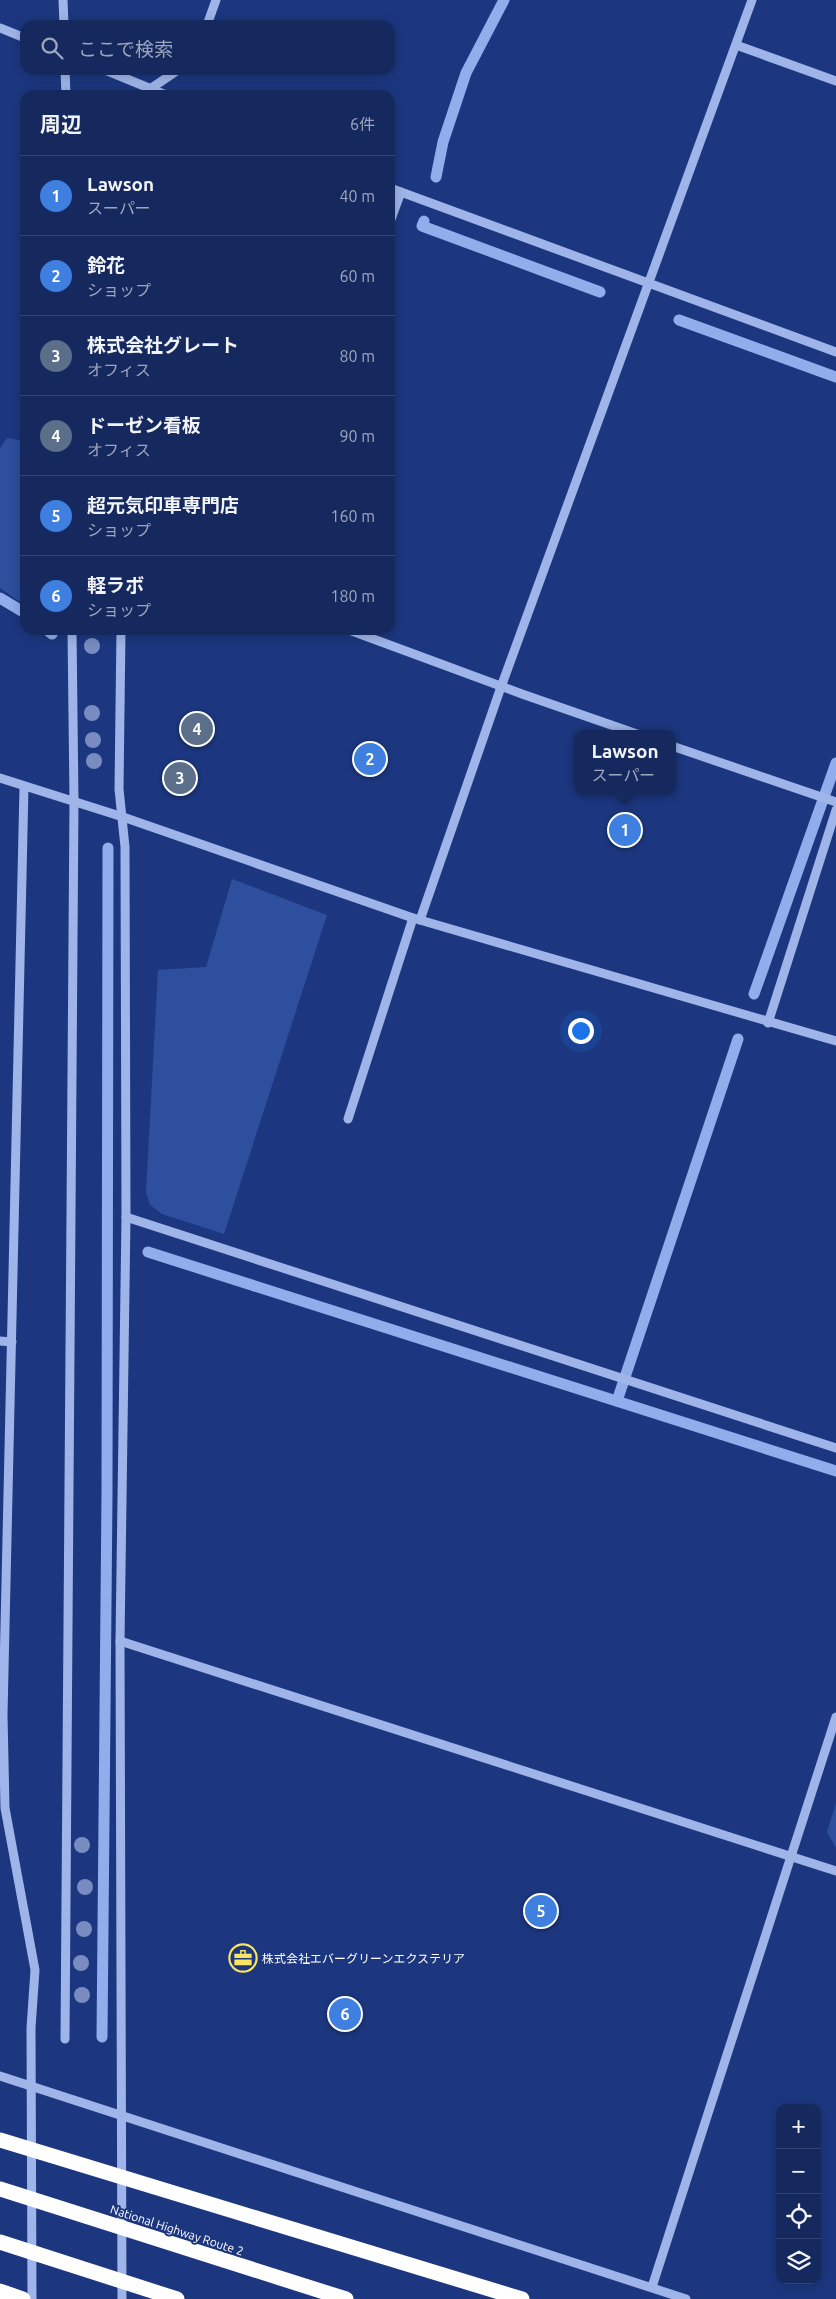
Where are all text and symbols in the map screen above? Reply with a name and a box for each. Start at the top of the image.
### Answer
search box [20,20,395,75]
icon: search [38,34,66,62]
text: ここで検索 [78,38,173,60]
text: 周辺 [40,112,82,136]
text: 6件 [350,115,375,133]
text: Lawson [87,173,154,195]
text: 1 [51,187,61,205]
text: 40 m [339,187,375,205]
text: スーパー [87,199,151,217]
text: 鈴花 [87,254,125,276]
text: 2 [51,267,61,285]
text: 60 m [339,267,375,285]
text: ショップ [87,281,151,299]
text: 株式会社グレート [87,334,239,356]
text: 3 [51,347,61,365]
text: 80 m [339,347,375,365]
text: オフィス [87,361,151,379]
text: ドーゼン看板 [87,414,201,436]
text: 4 [51,427,61,445]
text: 90 m [339,427,375,445]
text: オフィス [87,441,151,459]
text: 超元気印車専門店 [87,494,239,516]
text: 5 [51,507,61,525]
text: 160 m [330,507,375,525]
text: ショップ [87,521,151,539]
text: 軽ラボ [87,574,144,596]
text: 6 [51,587,61,605]
text: 180 m [330,587,375,605]
text: ショップ [87,601,151,619]
pin: 4 [181,710,213,748]
popup [574,730,676,795]
pin: 2 [354,740,386,778]
text: Lawson [591,740,659,762]
pin: 3 [164,759,196,797]
text: スーパー [591,766,655,784]
pin: 1 [609,811,641,849]
your location [568,1018,594,1044]
pin: 5 [525,1892,557,1930]
office icon: 株式会社エバーグリーンエクステリア [228,1943,258,1973]
place label: 株式会社エバーグリーンエクステリア [262,1952,465,1965]
pin: 6 [329,1995,361,2033]
map controls [776,2104,821,2284]
button: + [776,2104,821,2149]
button: − [776,2149,821,2194]
button: locate [776,2194,821,2239]
street label: National Highway Route 2 [109,2202,245,2258]
button: layers [776,2239,821,2284]

